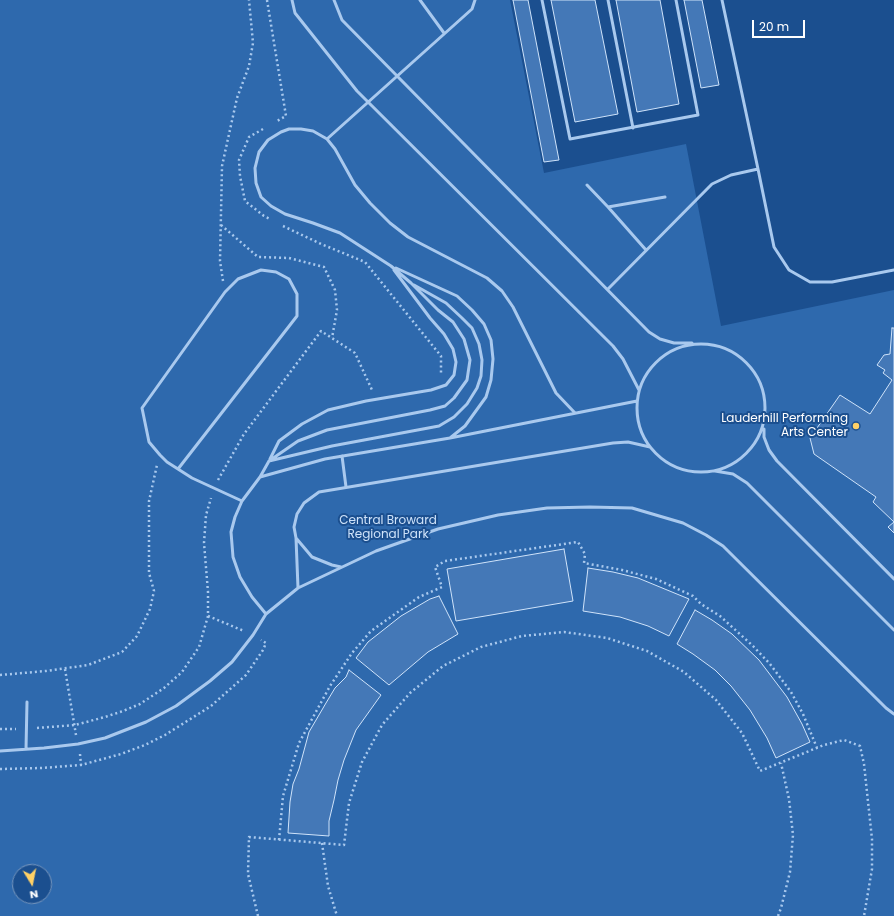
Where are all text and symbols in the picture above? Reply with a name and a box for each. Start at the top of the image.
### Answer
scale bar [754,12,807,38]
text: 20 m [759,18,789,35]
place label: Lauderhill Performing Arts Center [721,412,848,440]
marker: Lauderhill Performing Arts Center [851,421,861,431]
park label: Central Broward Regional Park [339,514,437,542]
north arrow [12,864,52,904]
text: N [28,886,39,903]

